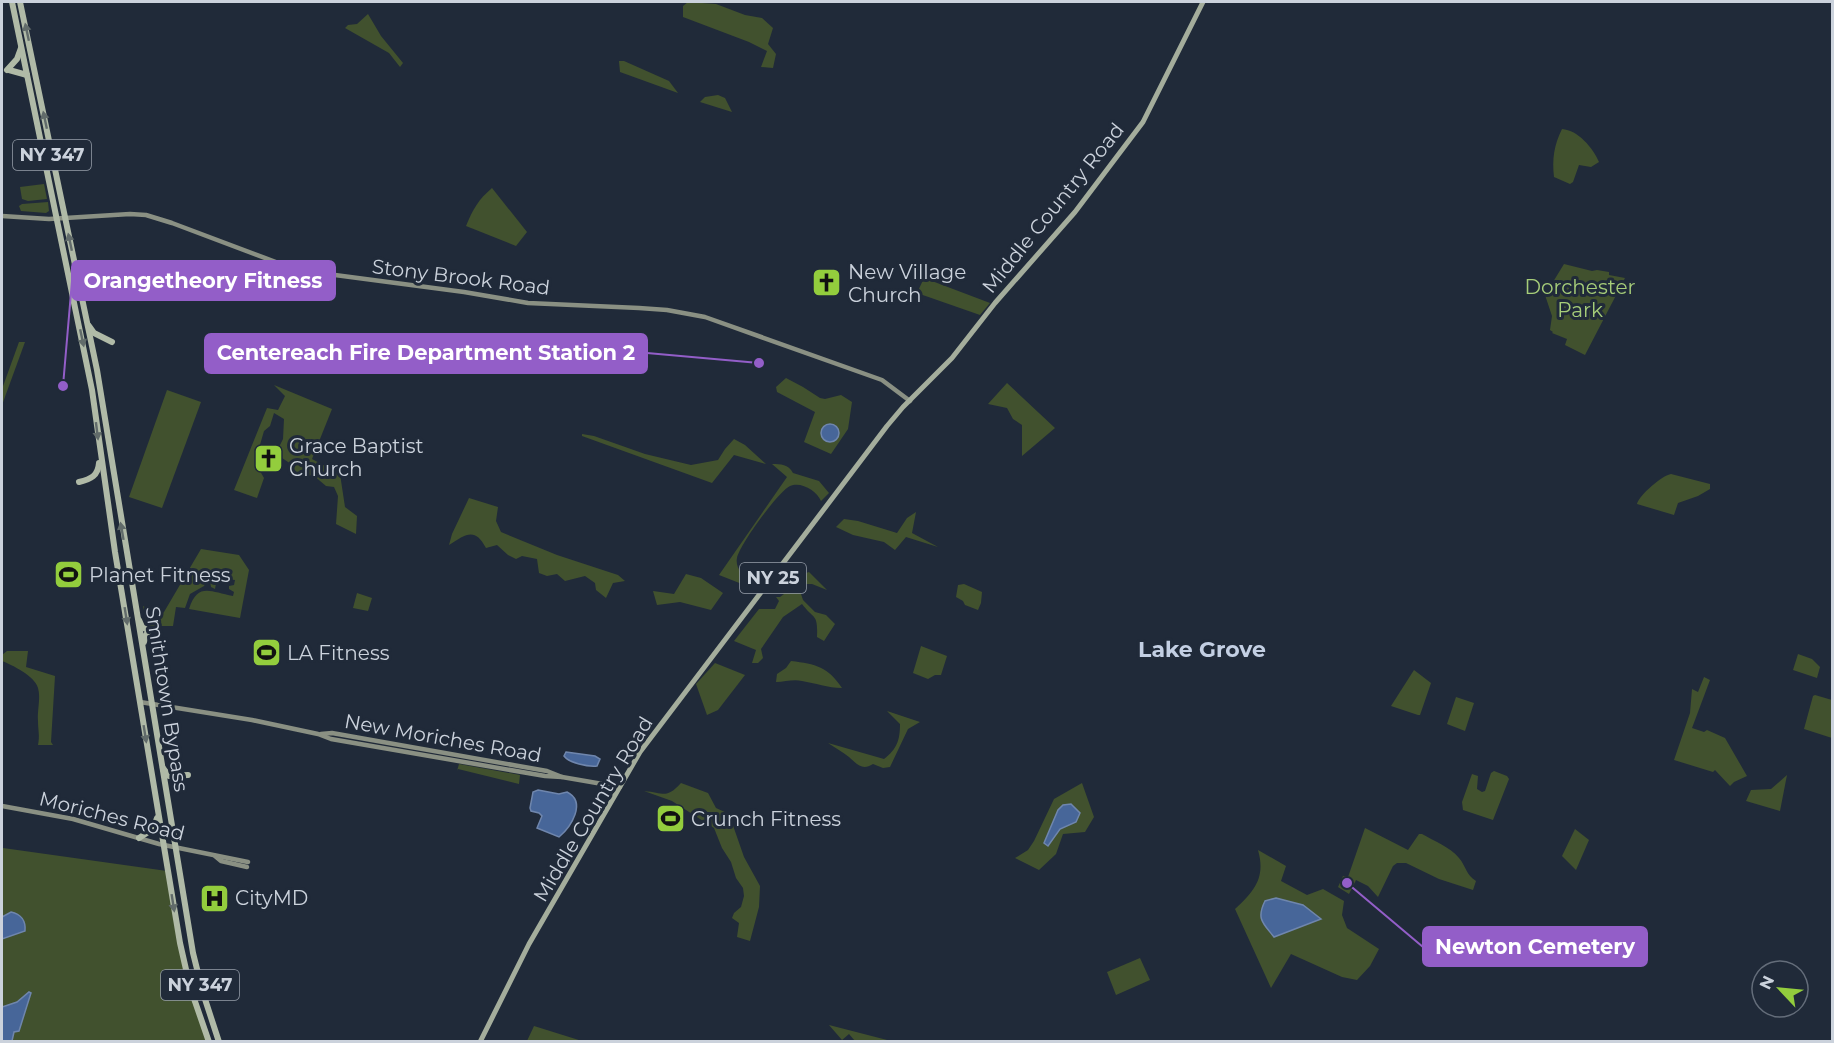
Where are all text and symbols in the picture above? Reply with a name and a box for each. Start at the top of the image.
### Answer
one-way arrow [21,23,31,41]
one-way arrow [40,110,49,129]
street label: Middle Country Road [977,118,1129,298]
road number: NY 347 [13,140,91,170]
one-way arrow [65,232,74,251]
street label: Stony Brook Road [371,254,551,300]
place label: New Village Church [848,260,966,307]
callout: Orangetheory Fitness [72,261,335,300]
church icon: New Village Church [811,267,843,299]
text: Orangetheory Fitness [84,268,322,293]
park label: Dorchester Park [1524,275,1636,322]
one-way arrow [78,328,87,347]
callout: Centereach Fire Department Station 2 [205,334,647,373]
text: Centereach Fire Department Station 2 [217,340,635,365]
one-way arrow [92,422,102,441]
place label: Grace Baptist Church [289,434,424,481]
church icon: Grace Baptist Church [252,442,284,474]
one-way arrow [118,521,127,540]
sports icon: Planet Fitness [52,559,84,591]
place label: Planet Fitness [89,563,231,587]
road number: NY 25 [740,563,806,593]
street label: Smithtown Bypass [140,605,194,794]
one-way arrow [121,607,130,626]
district label: Lake Grove [1138,636,1266,663]
sports icon: LA Fitness [250,637,282,669]
place label: LA Fitness [287,641,390,665]
street label: New Moriches Road [343,709,543,767]
street label: Middle Country Road [528,712,658,906]
one-way arrow [141,724,150,743]
street label: Moriches Road [37,786,187,846]
sports icon: Crunch Fitness [654,803,686,835]
place label: Crunch Fitness [691,807,841,831]
hospital icon: CityMD [198,882,230,914]
place label: CityMD [235,886,308,910]
one-way arrow [169,893,178,912]
callout: Newton Cemetery [1423,927,1647,966]
text: Newton Cemetery [1435,934,1635,959]
north arrow [1750,959,1810,1019]
road number: NY 347 [161,970,239,1000]
text: N [1756,973,1778,993]

